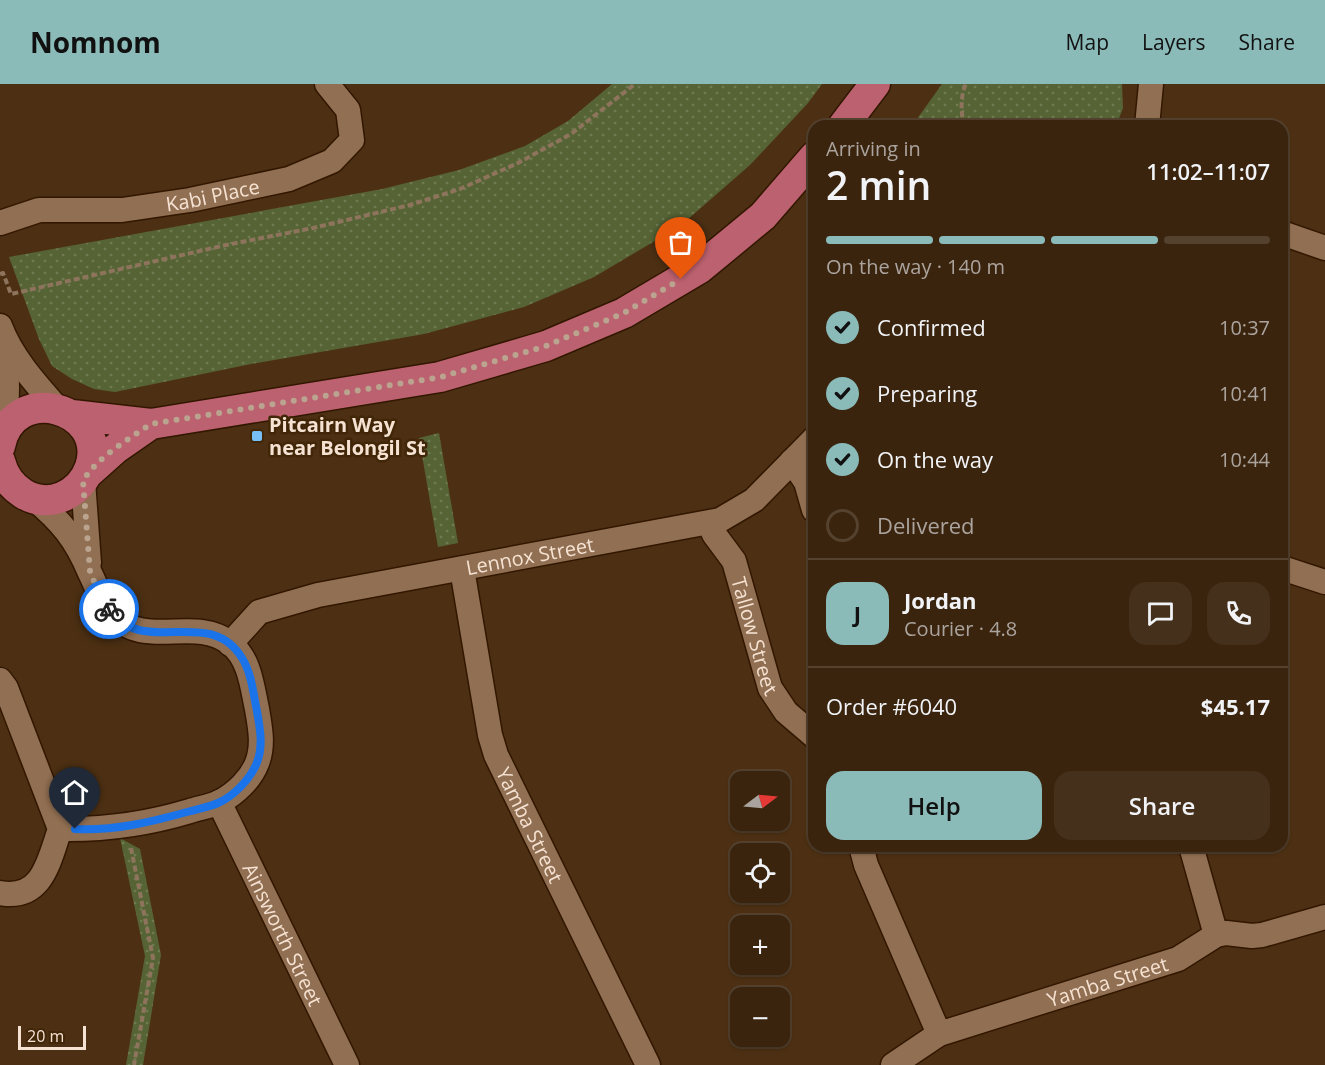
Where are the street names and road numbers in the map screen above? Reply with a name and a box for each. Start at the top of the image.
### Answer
street label: Kabi Place [164,172,262,217]
street label: Lennox Street [463,530,596,581]
street label: Tallow Street [726,574,784,700]
street label: Yamba Street [491,763,570,887]
street label: Ainsworth Street [237,858,330,1010]
street label: Yamba Street [1044,950,1171,1013]

